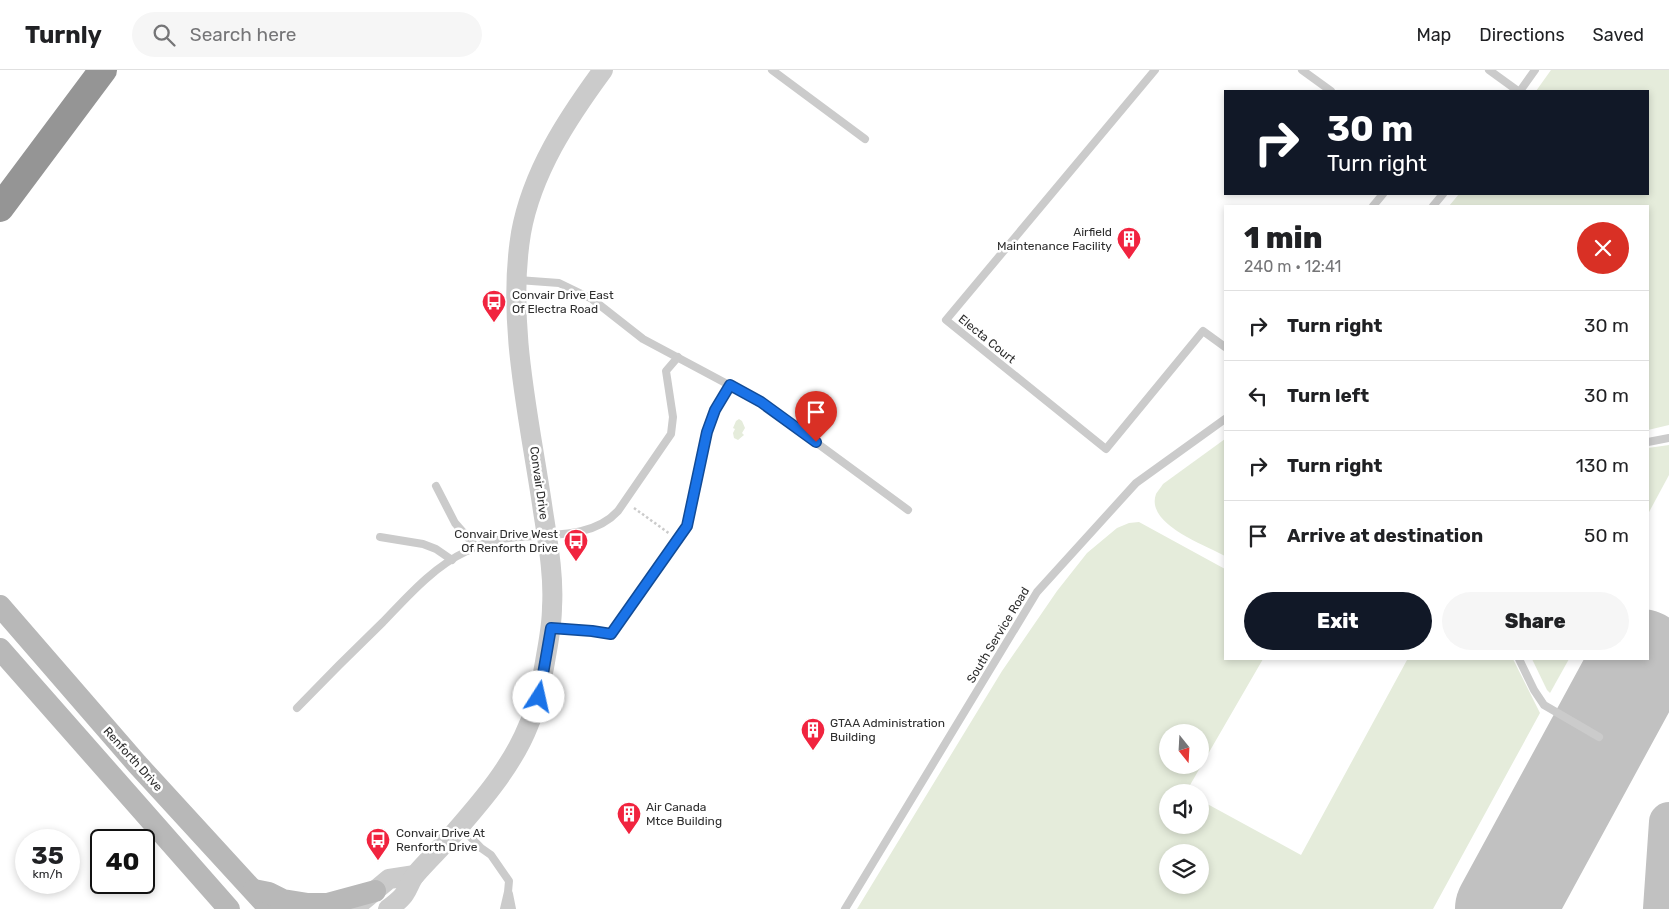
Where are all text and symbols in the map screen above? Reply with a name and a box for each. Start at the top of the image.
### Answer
search box [132,12,482,57]
text: Turnly [25,21,102,49]
icon: search [150,21,178,49]
text: Search here [190,23,296,46]
text: Map [1416,24,1451,46]
text: Directions [1479,24,1565,46]
text: Saved [1593,24,1644,46]
text: 30 m [1327,108,1413,150]
icon: right [1244,110,1309,175]
text: Turn right [1327,150,1427,177]
text: 1 min [1244,220,1322,256]
button: close [1577,222,1629,274]
place label: Airfield Maintenance Facility [997,225,1112,253]
building icon: Airfield Maintenance Facility [1116,226,1142,260]
text: 240 m · 12:41 [1244,257,1341,276]
place label: Convair Drive East Of Electra Road [512,288,614,316]
bus stop icon: Convair Drive East Of Electra Road [481,289,507,323]
street label: Electa Court [956,312,1019,366]
icon: right [1244,312,1272,340]
text: Turn right [1287,314,1382,337]
text: 30 m [1584,314,1629,337]
icon: left [1244,382,1272,410]
text: Turn left [1287,384,1369,407]
text: 30 m [1584,384,1629,407]
pin [795,391,837,442]
icon: arrive [802,398,830,426]
street label: Convair Drive [527,445,551,521]
icon: right [1244,452,1272,480]
text: Turn right [1287,454,1382,477]
text: 130 m [1576,454,1629,477]
icon: arrive [1244,522,1272,550]
text: Arrive at destination [1287,524,1483,547]
text: 50 m [1584,524,1629,547]
place label: Convair Drive West Of Renforth Drive [454,527,558,555]
bus stop icon: Convair Drive West Of Renforth Drive [563,528,589,562]
street label: South Service Road [964,584,1032,686]
button: Exit [1244,592,1432,650]
button: Share [1442,592,1629,650]
position arrow [512,670,564,722]
place label: GTAA Administration Building [830,716,945,744]
building icon: GTAA Administration Building [800,717,826,751]
street label: Renforth Drive [101,724,166,794]
north arrow [1159,724,1209,774]
map controls [1159,724,1209,894]
button: sound [1159,784,1209,834]
place label: Air Canada Mtce Building [646,800,722,828]
building icon: Air Canada Mtce Building [616,801,642,835]
place label: Convair Drive At Renforth Drive [396,826,485,854]
bus stop icon: Convair Drive At Renforth Drive [365,827,391,861]
speed limit sign: 40 [90,829,155,894]
text: 35 [31,841,64,870]
button: layers [1159,844,1209,894]
text: km/h [33,867,62,881]

